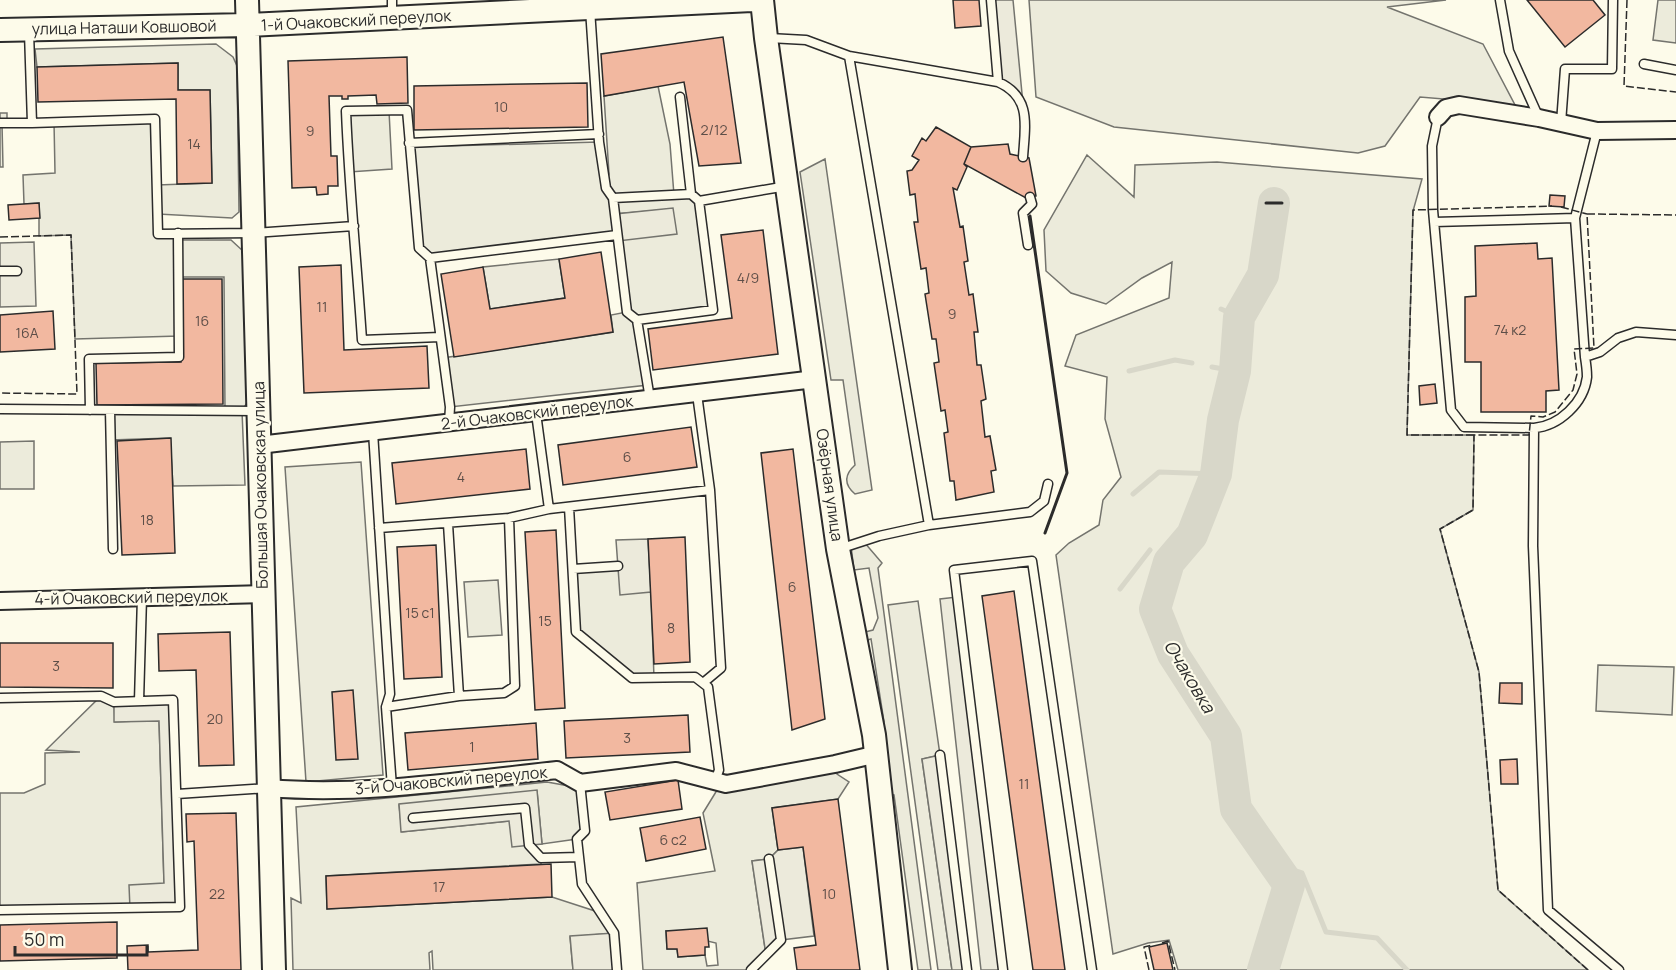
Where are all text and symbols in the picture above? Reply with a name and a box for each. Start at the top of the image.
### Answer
street label: 1-й Очаковский переулок [260,4,453,36]
street label: улица Наташи Ковшовой [31,14,217,40]
house number: 10 [494,97,508,116]
house number: 2/12 [701,120,727,139]
house number: 9 [306,121,314,140]
house number: 14 [187,134,201,153]
house number: 4/9 [737,268,759,287]
house number: 11 [317,297,327,316]
house number: 9 [948,304,956,323]
house number: 16 [195,311,209,330]
house number: 74 к2 [1494,320,1526,339]
house number: 16А [15,323,39,342]
street label: Большая Очаковская улица [247,381,273,589]
street label: 2-й Очаковский переулок [440,389,635,435]
street label: Озёрная улица [811,427,849,543]
house number: 6 [623,447,631,466]
house number: 4 [457,467,465,486]
house number: 18 [140,510,154,529]
house number: 6 [788,577,796,596]
street label: 4-й Очаковский переулок [34,584,229,610]
house number: 15 с1 [405,603,435,622]
house number: 15 [538,611,552,630]
house number: 8 [667,618,675,637]
water label: Очаковка [1159,635,1222,718]
house number: 3 [52,656,60,675]
house number: 20 [207,709,223,728]
house number: 3 [623,728,631,747]
house number: 1 [469,737,475,756]
street label: 3-й Очаковский переулок [354,761,549,799]
house number: 11 [1019,774,1029,793]
house number: 6 с2 [659,830,687,849]
house number: 17 [433,877,445,896]
house number: 22 [209,884,225,903]
house number: 10 [822,884,836,903]
scale bar [15,919,147,957]
text: 50 m [24,927,64,951]

